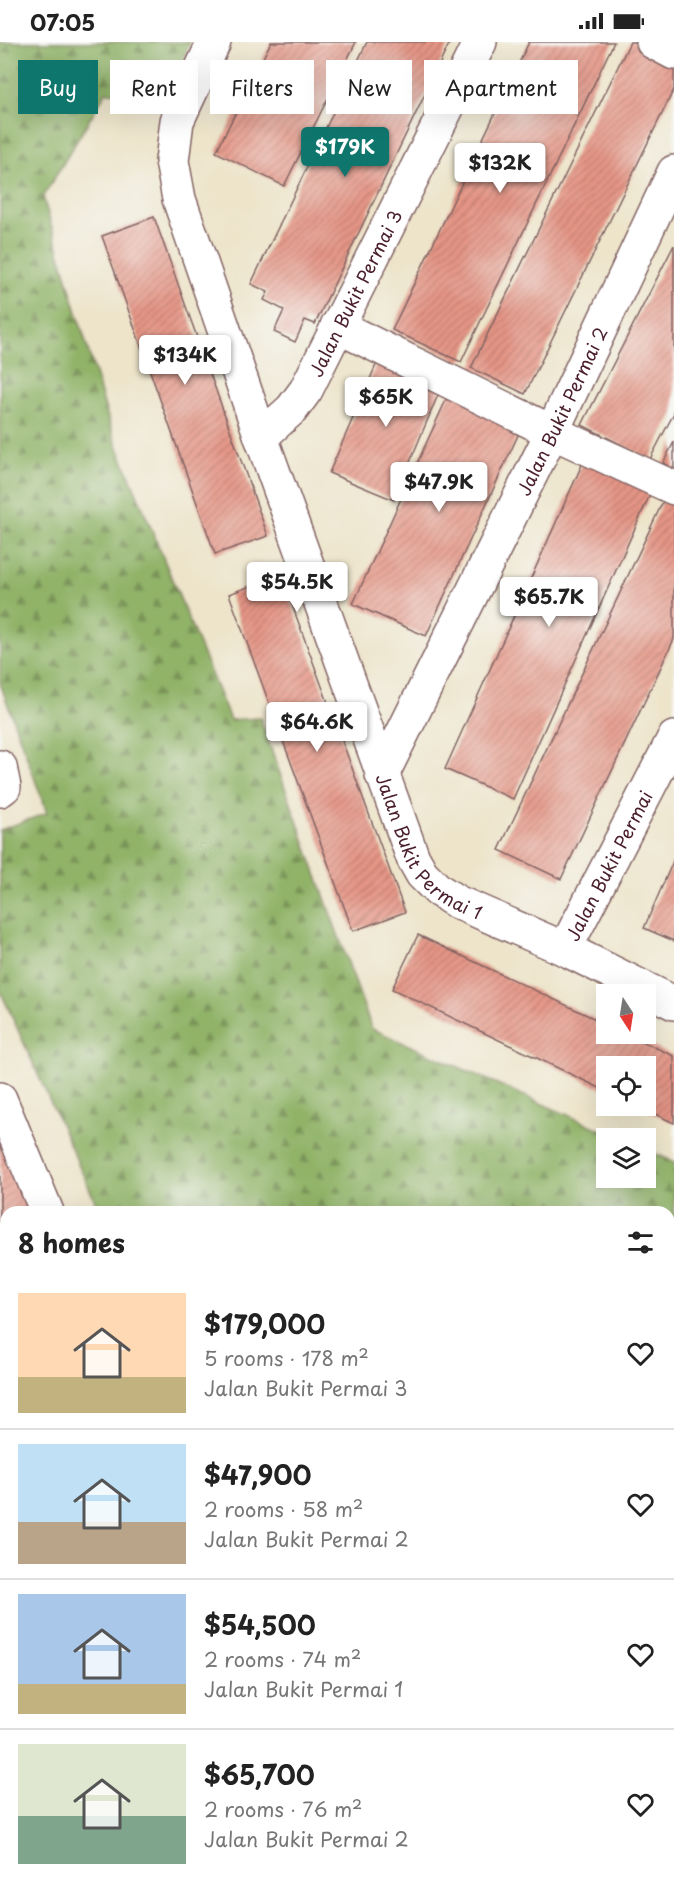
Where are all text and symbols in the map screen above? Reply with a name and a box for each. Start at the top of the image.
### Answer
text: 07:05 [30,5,95,38]
chip: Buy [18,60,98,114]
chip: Rent [110,60,198,114]
chip: Filters [210,60,314,114]
chip: New [326,60,412,114]
chip: Apartment [424,60,578,114]
pin: $179K [303,127,387,178]
text: $179K [315,131,375,161]
pin: $132K [458,143,542,194]
text: $132K [468,147,532,177]
street label: Jalan Bukit Permai 3 [302,205,408,381]
street label: Jalan Bukit Permai 2 [509,322,613,500]
pin: $134K [143,335,227,386]
text: $134K [153,339,217,369]
pin: $65K [350,377,422,428]
text: $65K [359,381,413,411]
pin: $47.9K [390,462,488,513]
text: $47.9K [404,466,474,496]
pin: $54.5K [248,562,346,613]
text: $54.5K [261,566,333,596]
pin: $65.7K [500,577,598,628]
text: $65.7K [514,581,584,611]
pin: $64.6K [268,702,366,753]
text: $64.6K [280,706,354,736]
street label: Jalan Bukit Permai 1 [370,769,487,925]
street label: Jalan Bukit Permai [558,786,658,945]
north arrow [596,984,656,1044]
map controls [596,984,656,1188]
button: locate [596,1056,656,1116]
button: layers [596,1128,656,1188]
text: 8 homes [18,1223,125,1262]
icon: filters [624,1226,657,1259]
text: $179,000 [204,1304,325,1343]
icon: home [66,1317,138,1389]
icon: heart [624,1337,657,1370]
text: 5 rooms · 178 m² [204,1343,369,1373]
text: Jalan Bukit Permai 3 [204,1373,407,1403]
text: $47,900 [204,1455,312,1494]
icon: home [66,1468,138,1540]
icon: heart [624,1488,657,1521]
text: 2 rooms · 58 m² [204,1494,363,1524]
text: Jalan Bukit Permai 2 [204,1524,409,1554]
text: $54,500 [204,1605,316,1644]
icon: home [66,1618,138,1690]
icon: heart [624,1638,657,1671]
text: 2 rooms · 74 m² [204,1644,361,1674]
text: Jalan Bukit Permai 1 [204,1674,403,1704]
text: $65,700 [204,1755,315,1794]
icon: home [66,1768,138,1840]
icon: heart [624,1788,657,1821]
text: 2 rooms · 76 m² [204,1794,362,1824]
text: Jalan Bukit Permai 2 [204,1824,409,1854]

